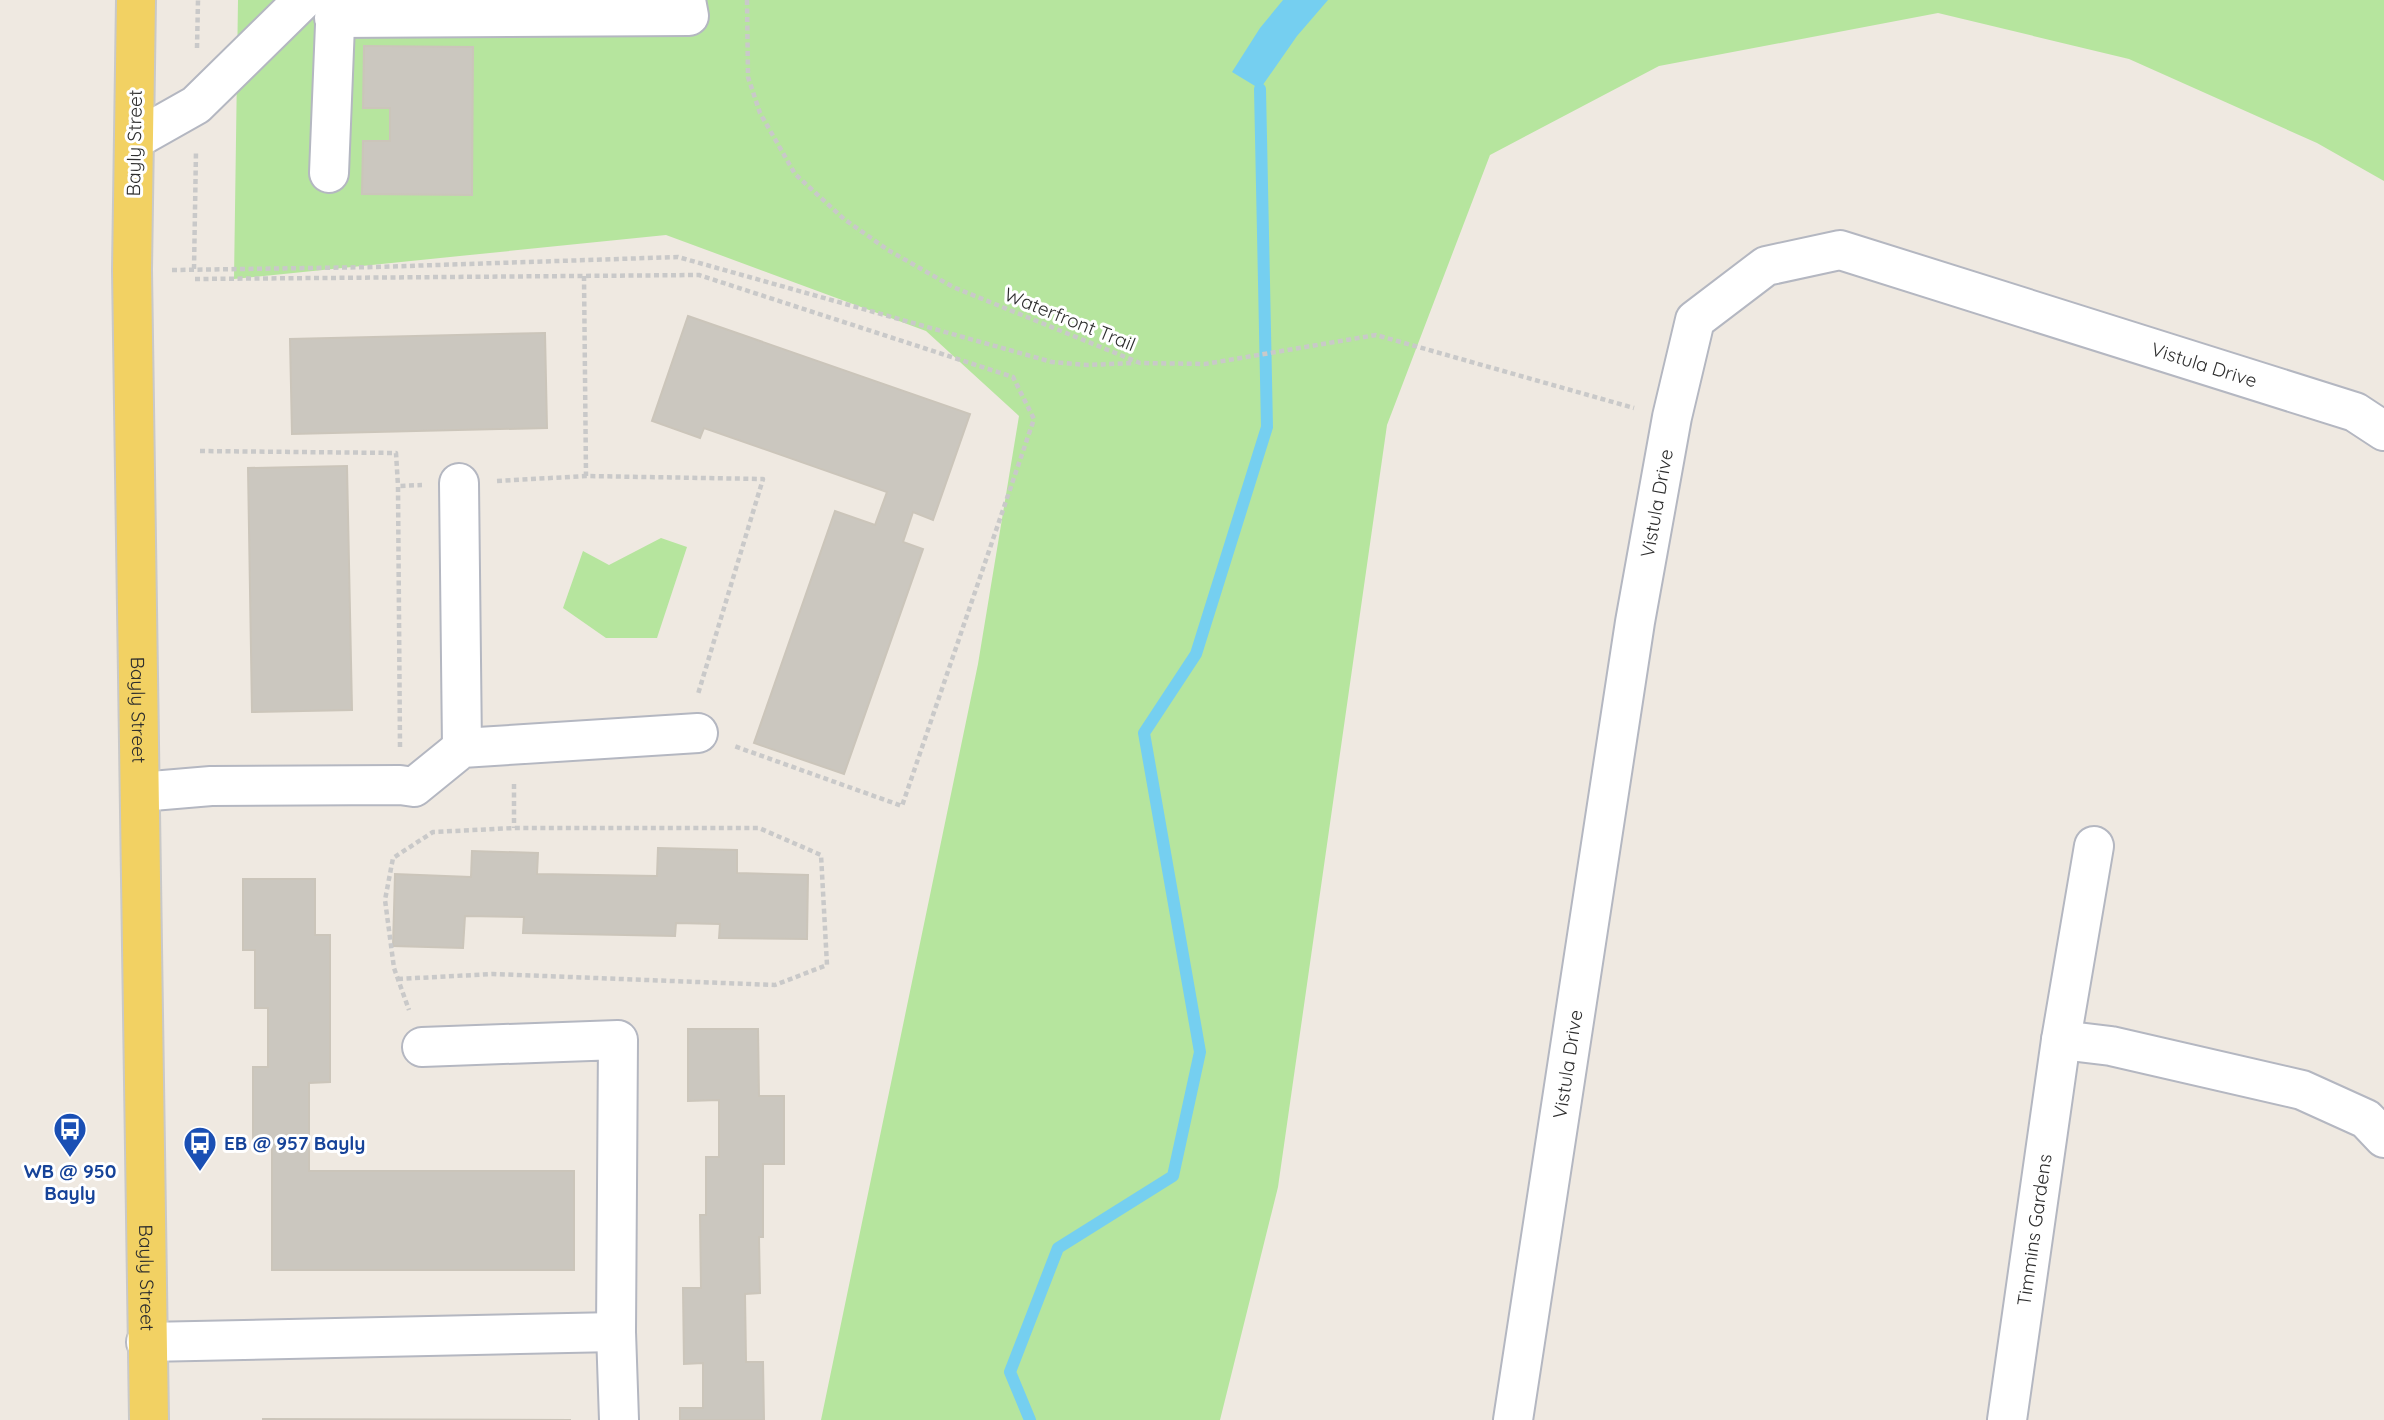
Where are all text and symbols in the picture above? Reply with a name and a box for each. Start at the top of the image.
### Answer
street label: Bayly Street [121,89,147,197]
street label: Waterfront Trail [1001,282,1139,356]
street label: Vistula Drive [2148,337,2260,392]
street label: Vistula Drive [1635,447,1678,559]
street label: Bayly Street [126,656,151,763]
street label: Vistula Drive [1547,1008,1588,1120]
bus stop icon: WB @ 950 Bayly [51,1110,89,1159]
bus stop icon: EB @ 957 Bayly [181,1124,219,1173]
place label: EB @ 957 Bayly [224,1131,365,1155]
street label: Timmins Gardens [2011,1152,2057,1308]
place label: WB @ 950 Bayly [24,1159,116,1205]
street label: Bayly Street [134,1224,160,1331]

